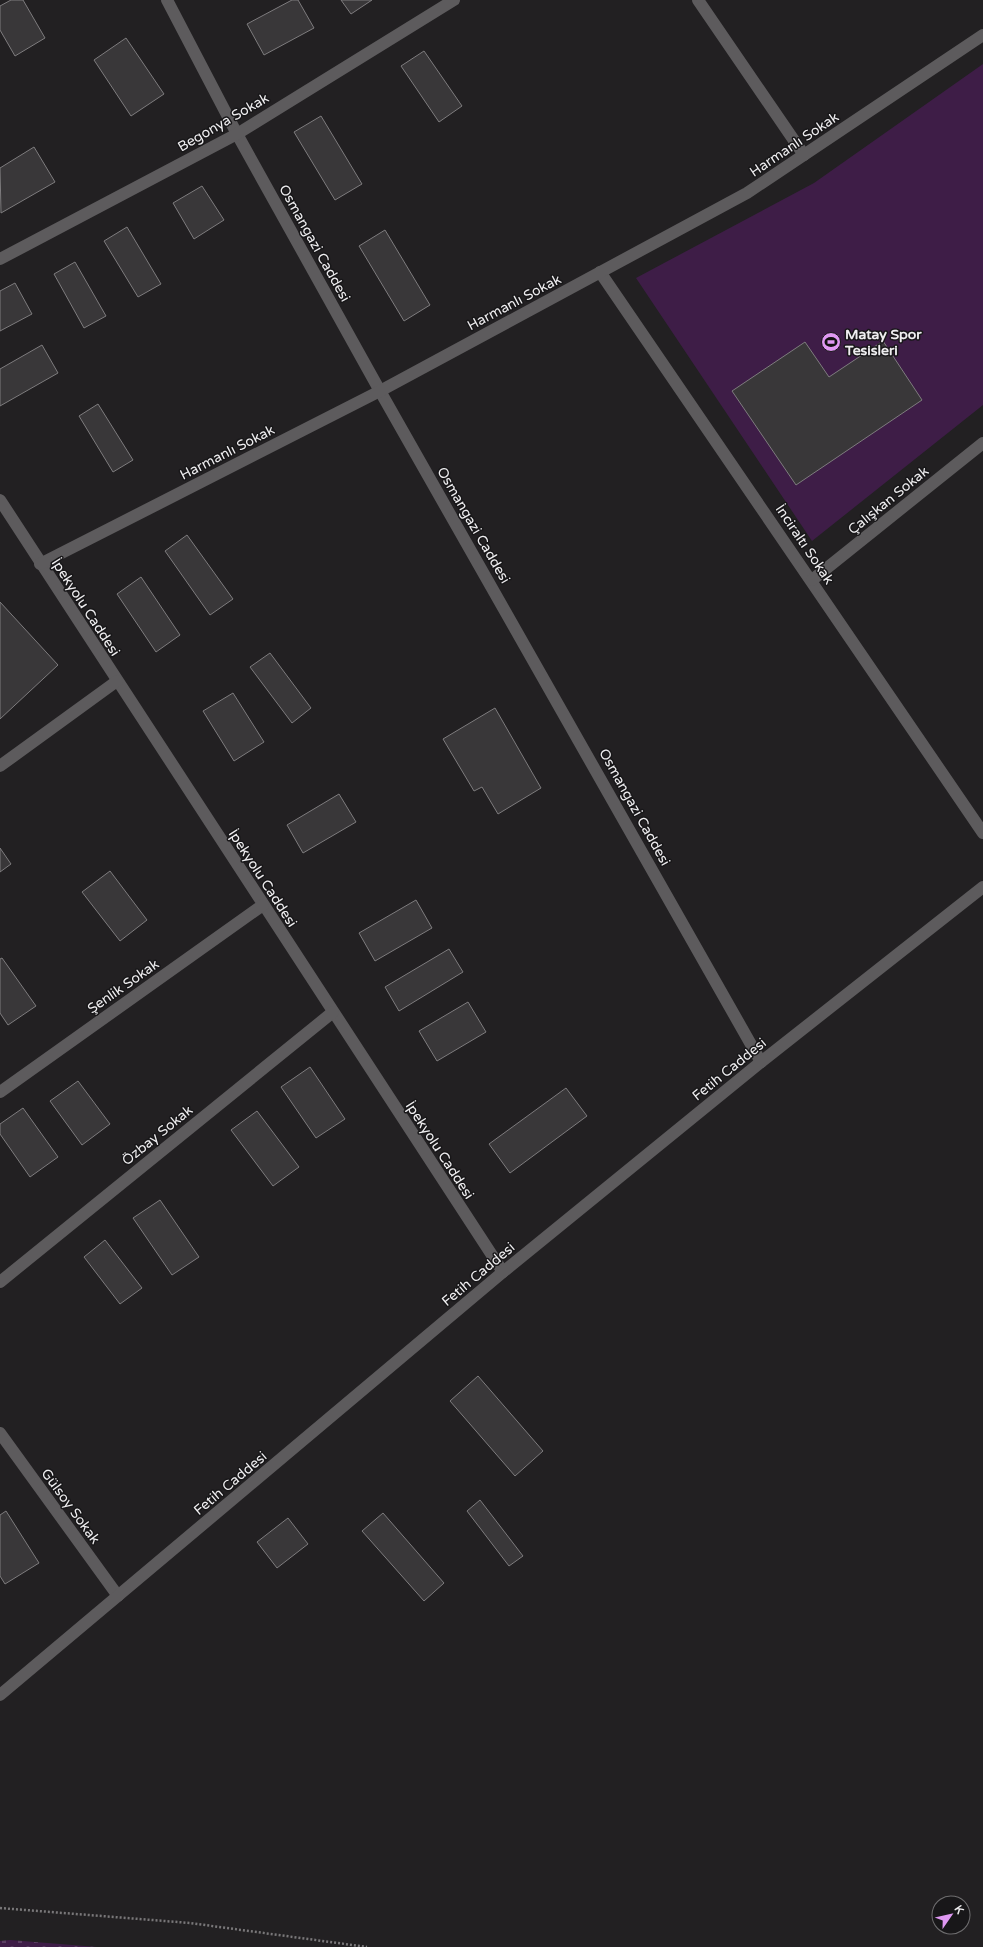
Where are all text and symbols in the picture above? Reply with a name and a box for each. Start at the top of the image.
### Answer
street label: Begonya Sokak [175,89,272,155]
street label: Harmanlı Sokak [747,108,842,180]
street label: Osmangazi Caddesi [275,182,354,305]
street label: Harmanlı Sokak [464,270,564,334]
place label: Matay Spor Tesisleri [844,326,922,359]
sports icon: Matay Spor Tesisleri [820,331,842,353]
street label: Harmanlı Sokak [177,421,278,484]
street label: Çalışkan Sokak [845,462,932,538]
street label: Osmangazi Caddesi [433,464,514,586]
street label: İnciraltı Sokak [772,501,838,588]
street label: İpekyolu Caddesi [48,555,124,659]
street label: Osmangazi Caddesi [595,746,674,869]
street label: İpekyolu Caddesi [225,826,301,930]
street label: Şenlik Sokak [84,955,163,1017]
street label: Fetih Caddesi [689,1034,770,1104]
street label: İpekyolu Caddesi [402,1098,478,1202]
street label: Özbay Sokak [118,1101,196,1169]
street label: Fetih Caddesi [438,1239,518,1310]
street label: Fetih Caddesi [190,1448,270,1519]
street label: Gülsoy Sokak [38,1465,104,1548]
north arrow [931,1895,971,1935]
text: K [951,1903,967,1917]

